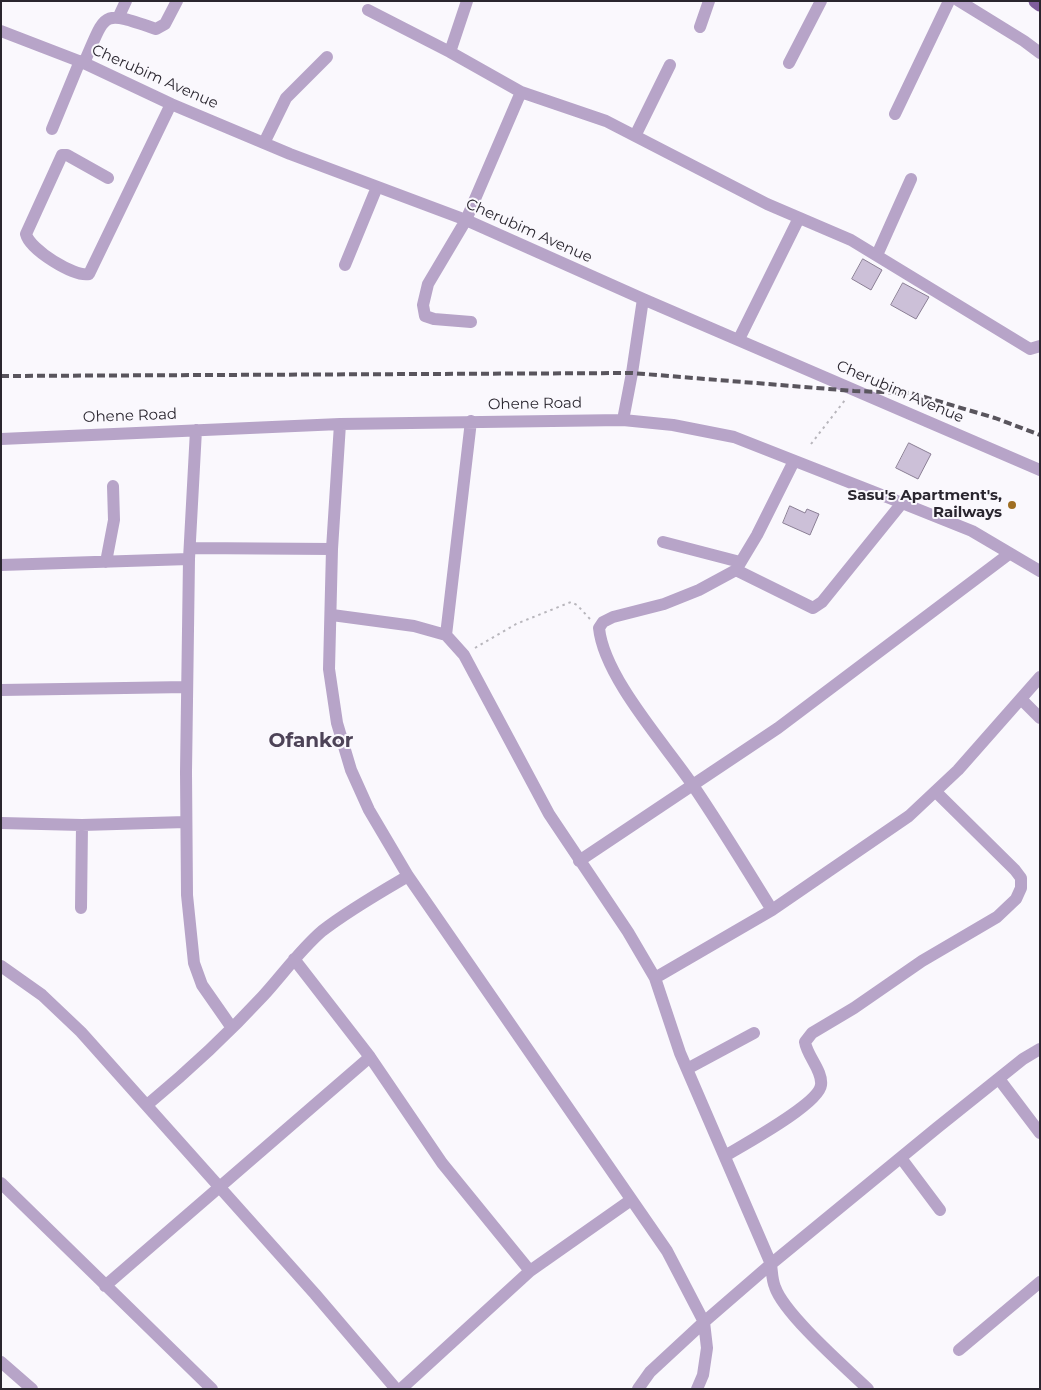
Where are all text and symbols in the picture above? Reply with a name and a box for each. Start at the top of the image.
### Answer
street label: Cherubim Avenue [89,41,221,113]
street label: Cherubim Avenue [463,195,595,267]
street label: Cherubim Avenue [834,357,966,427]
street label: Ohene Road [488,394,582,414]
street label: Ohene Road [83,405,177,427]
place label: Sasu's Apartment's, Railways [848,487,1002,522]
marker: Sasu's Apartment's, Railways [1006,499,1018,511]
district label: Ofankor [269,729,353,753]

